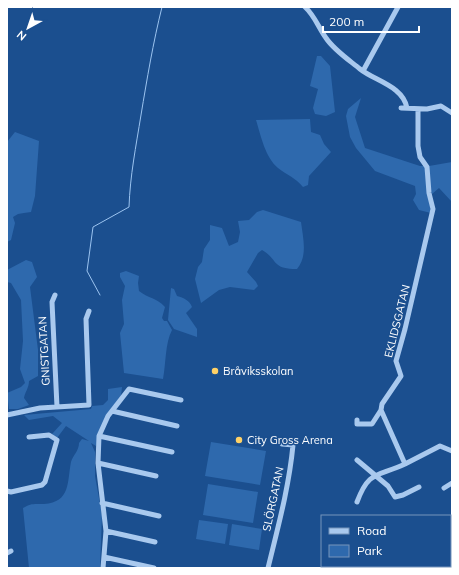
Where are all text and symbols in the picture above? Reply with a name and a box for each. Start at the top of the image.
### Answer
north arrow [8,8,48,48]
scale bar [323,8,419,34]
text: 200 m [329,14,364,29]
text: N [14,28,29,44]
street label: EKLIDSGATAN [381,283,413,359]
street label: GNISTGATAN [35,316,53,386]
place label: Bråviksskolan [223,364,293,378]
marker: Bråviksskolan [210,366,220,376]
place label: City Gross Arena [247,433,333,447]
marker: City Gross Arena [234,435,244,445]
street label: SLÖRGATAN [259,465,287,533]
legend [321,515,451,567]
text: Road [357,523,386,538]
text: Park [357,543,383,558]

